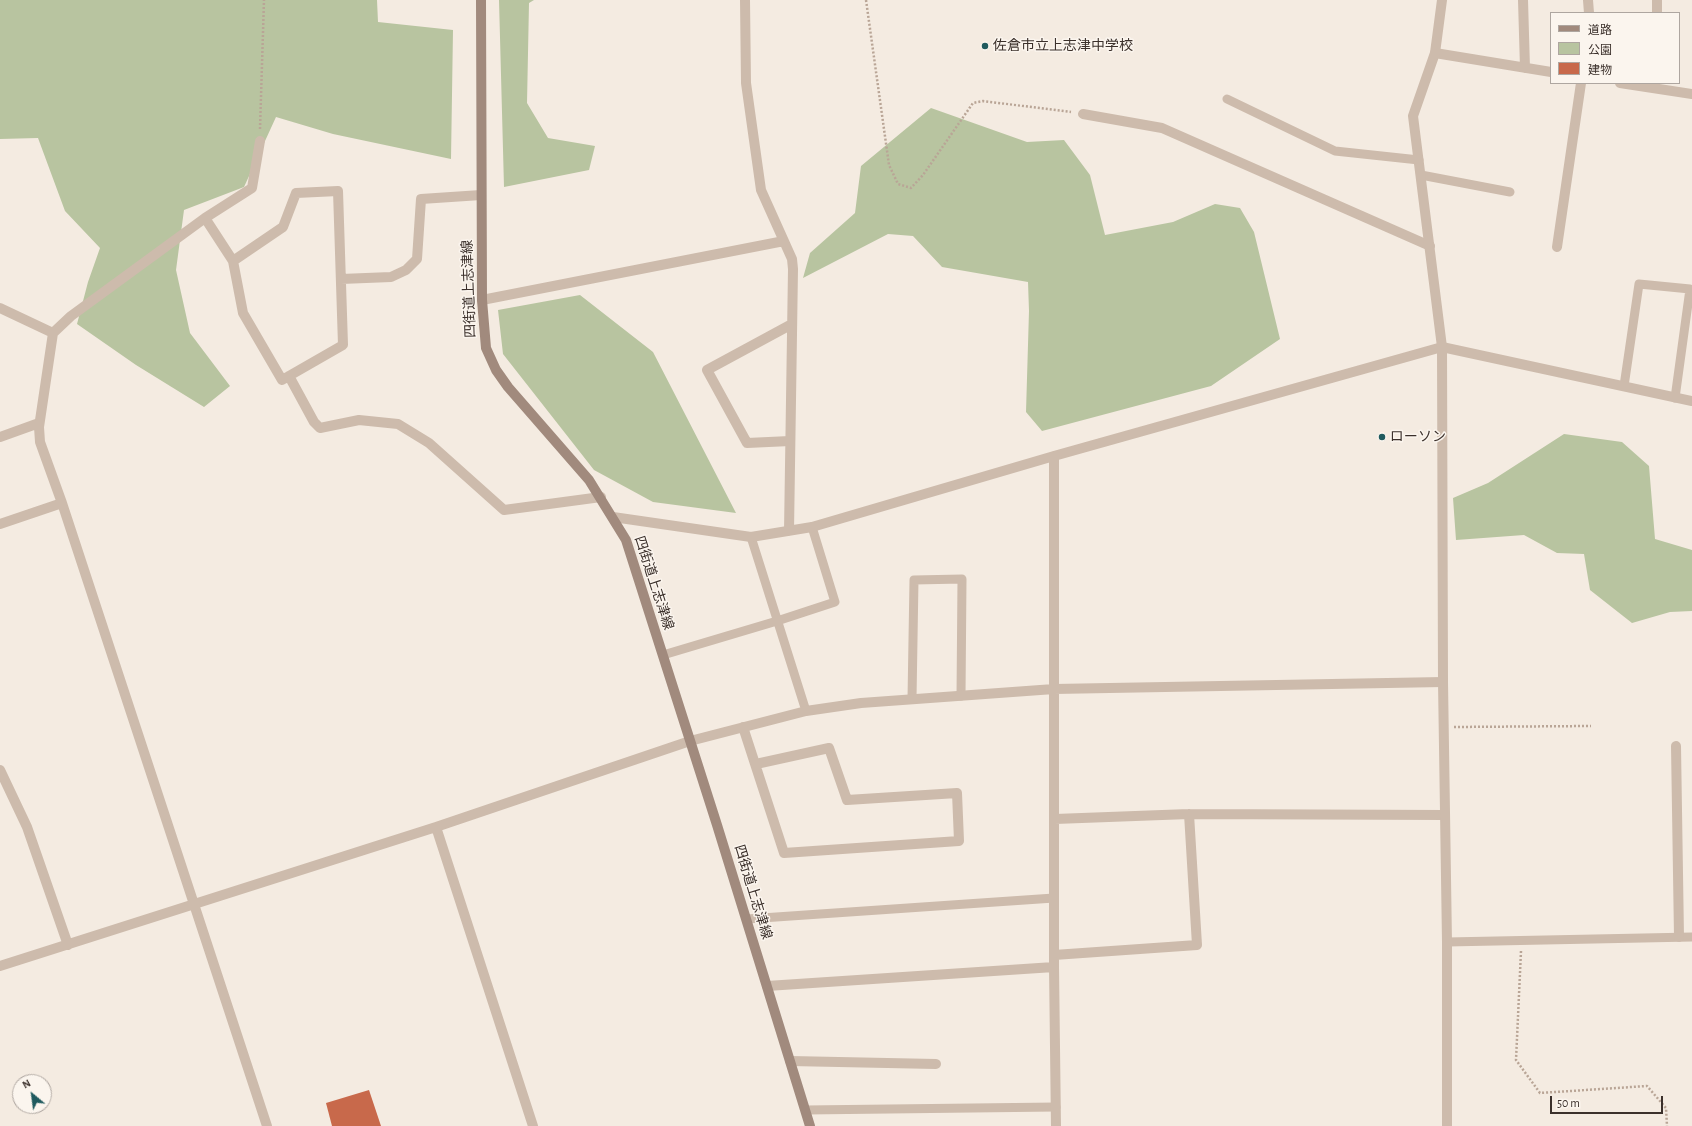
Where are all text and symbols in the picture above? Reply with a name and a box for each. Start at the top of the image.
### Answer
legend [1550,12,1680,84]
text: 道路 [1588,24,1612,36]
place label: 佐倉市立上志津中学校 [993,38,1133,54]
marker: 佐倉市立上志津中学校 [980,41,990,51]
text: 公園 [1588,44,1612,56]
text: 建物 [1588,64,1612,76]
street label: 四街道上志津線 [459,240,479,338]
place label: ローソン [1390,429,1446,445]
marker: ローソン [1377,432,1387,442]
street label: 四街道上志津線 [631,534,677,632]
street label: 四街道上志津線 [731,843,775,941]
north arrow [12,1074,52,1114]
text: N [20,1077,32,1091]
scale bar [1552,1088,1665,1114]
text: 50 m [1557,1097,1580,1109]

